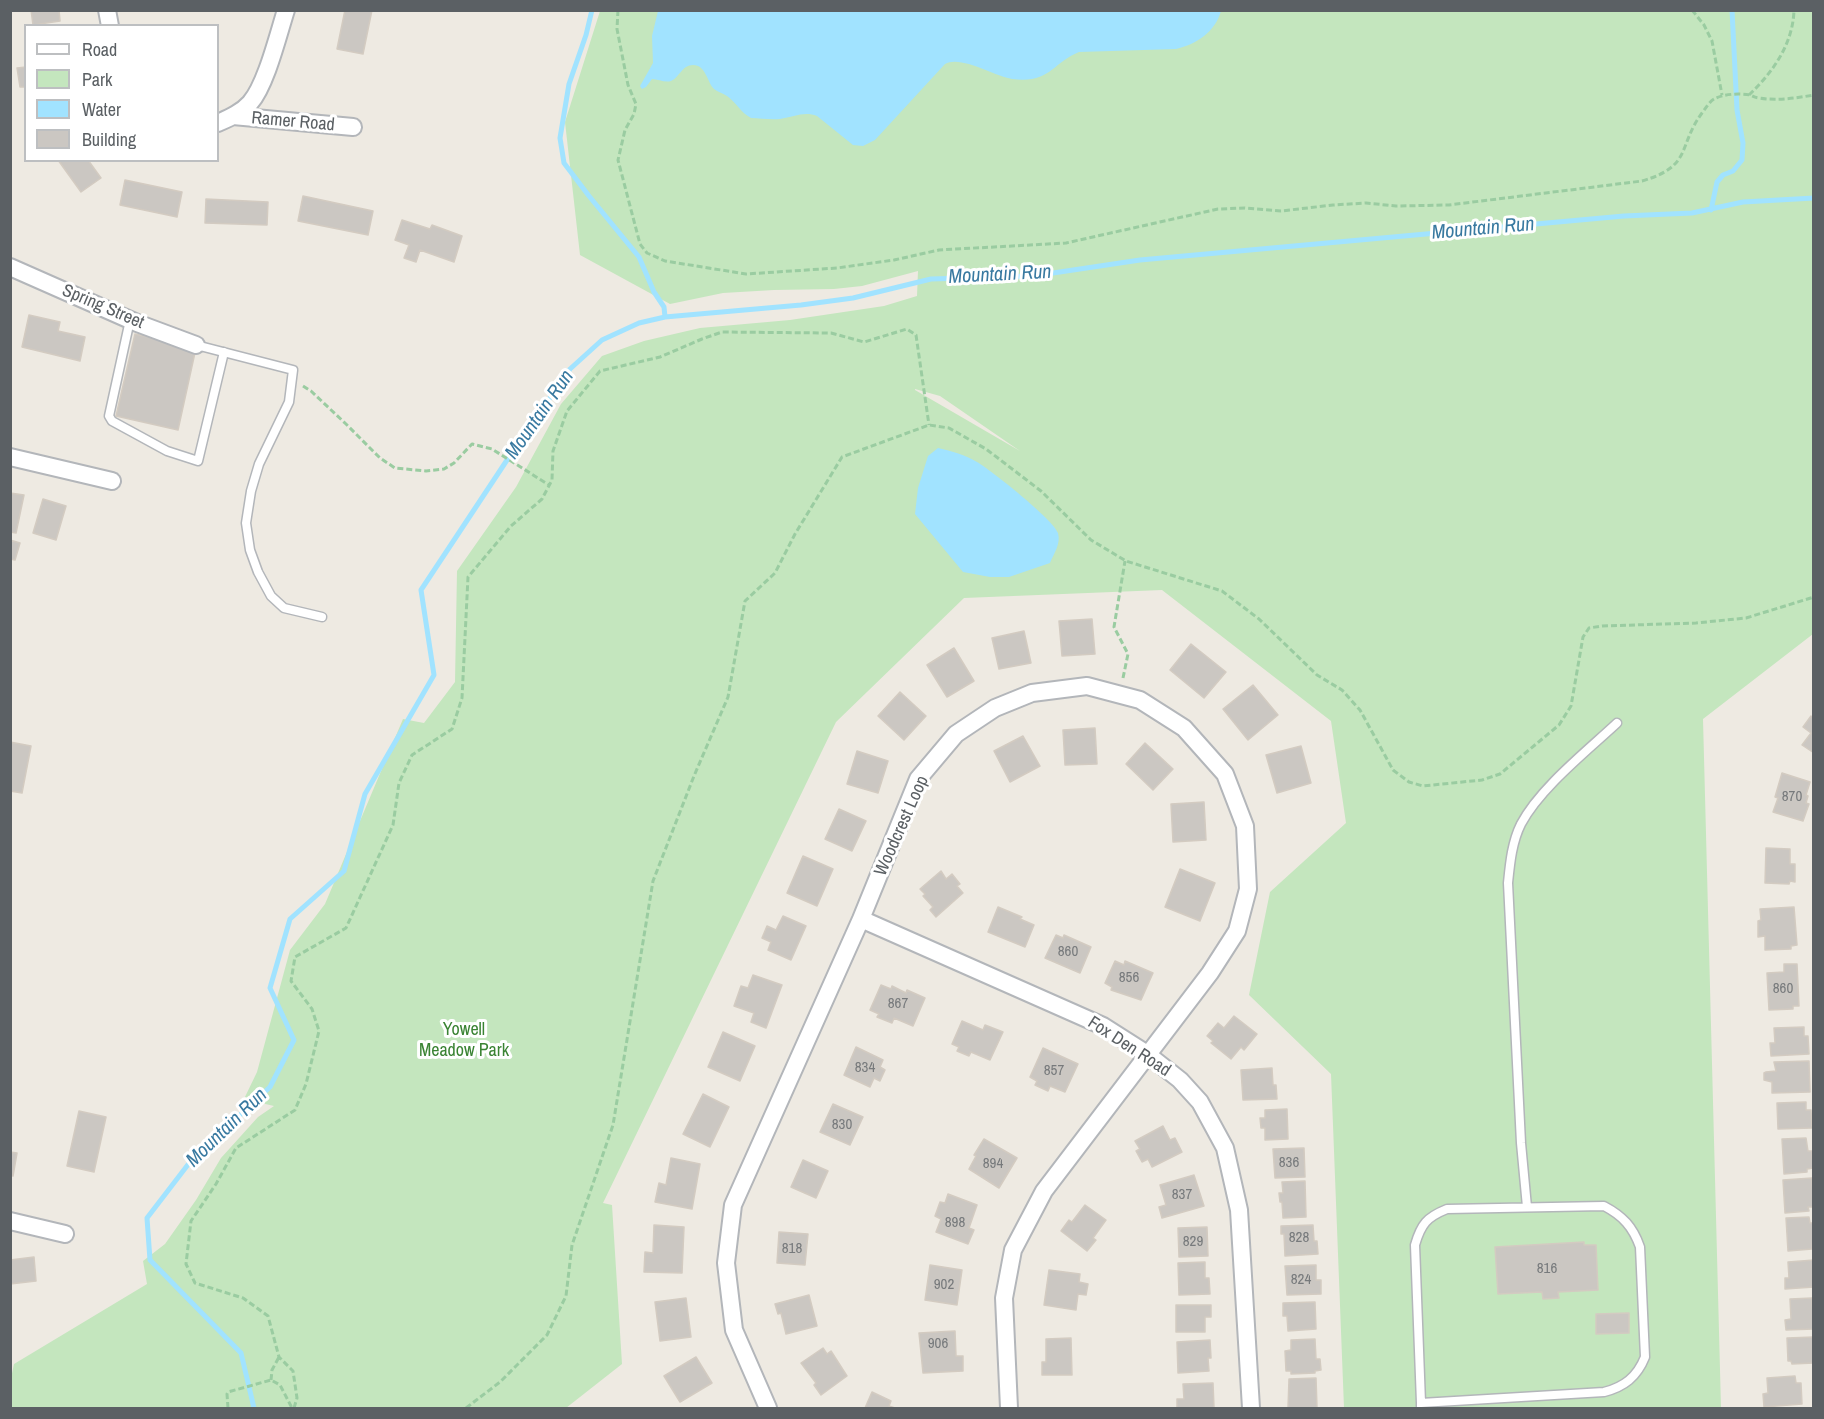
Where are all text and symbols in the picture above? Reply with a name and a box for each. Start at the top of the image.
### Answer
legend [24,24,219,162]
text: Road [82,37,117,62]
text: Park [82,67,112,92]
text: Water [82,97,121,122]
street label: Ramer Road [250,108,336,136]
text: Building [82,127,136,152]
water label: Mountain Run [1431,213,1535,245]
water label: Mountain Run [948,260,1052,290]
street label: Spring Street [59,280,147,334]
water label: Mountain Run [501,366,579,464]
street label: Woodcrest Loop [870,773,934,879]
house number: 870 [1782,788,1802,806]
house number: 860 [1058,943,1078,961]
house number: 856 [1119,969,1139,987]
house number: 860 [1773,980,1793,998]
house number: 867 [888,995,908,1013]
street label: Fox Den Road [1084,1012,1174,1082]
park label: Yowell Meadow Park [419,1019,509,1062]
house number: 834 [855,1059,875,1077]
house number: 857 [1044,1062,1064,1080]
water label: Mountain Run [182,1084,272,1172]
house number: 830 [832,1116,852,1134]
house number: 836 [1279,1154,1299,1172]
house number: 894 [983,1155,1003,1173]
house number: 837 [1172,1186,1192,1204]
house number: 898 [945,1214,965,1232]
house number: 828 [1289,1229,1309,1247]
house number: 829 [1183,1233,1203,1251]
house number: 818 [782,1240,802,1258]
house number: 816 [1537,1260,1557,1278]
house number: 824 [1291,1271,1311,1289]
house number: 902 [934,1276,954,1294]
house number: 906 [928,1335,948,1353]

